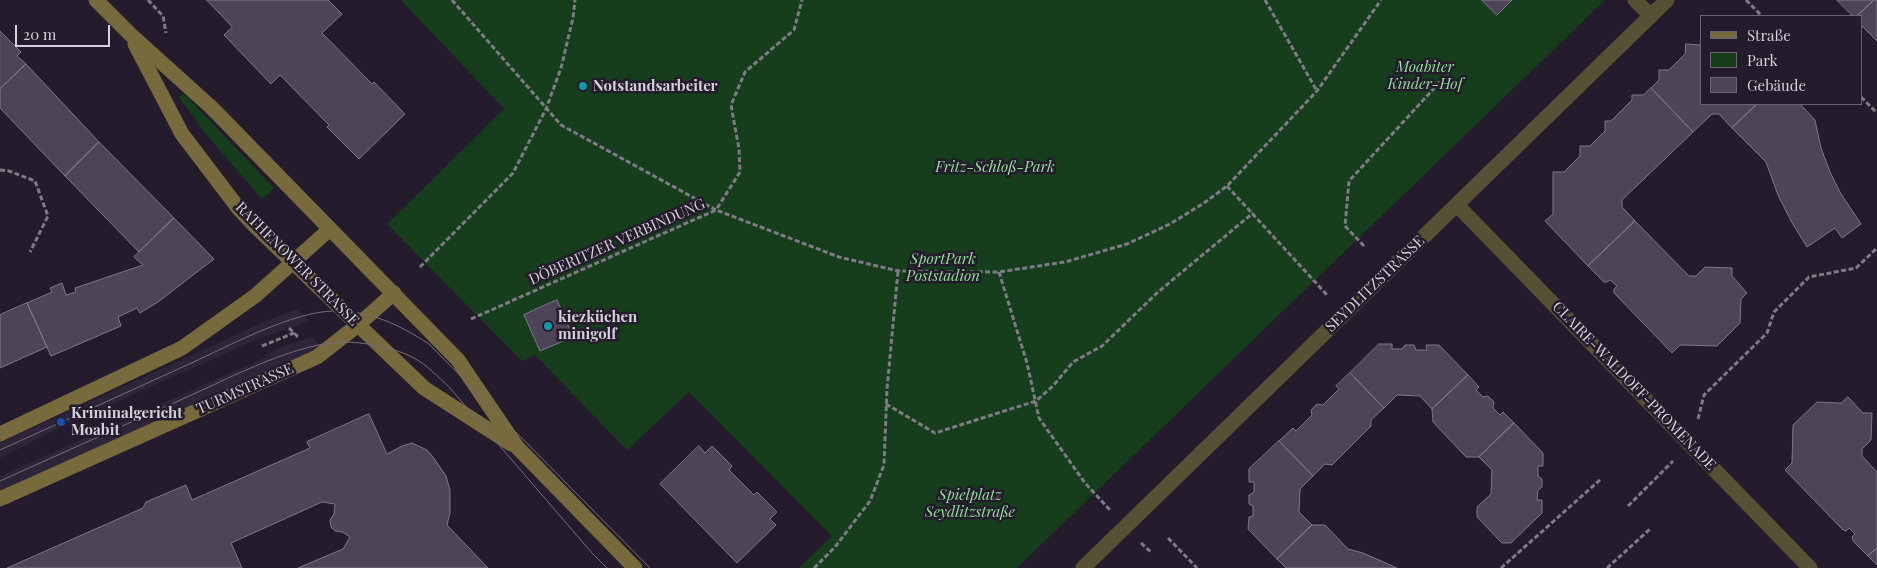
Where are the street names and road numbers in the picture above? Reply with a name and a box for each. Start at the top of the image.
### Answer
street label: DÖBERITZER VERBINDUNG [526,195,708,289]
street label: RATHENOWER STRASSE [231,198,363,330]
street label: SEYDLITZSTRASSE [1322,232,1428,336]
street label: CLAIRE-WALDOFF-PROMENADE [1548,298,1720,474]
street label: TURMSTRASSE [194,360,296,418]

